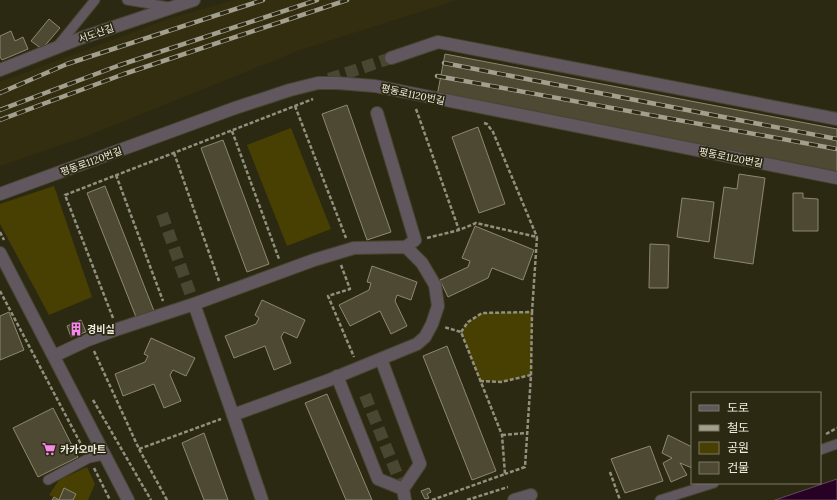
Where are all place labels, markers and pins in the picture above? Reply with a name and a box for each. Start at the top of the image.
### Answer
building icon: 경비실 [68,321,84,337]
place label: 경비실 [87,323,115,336]
supermarket icon: 카카오마트 [41,441,57,457]
place label: 카카오마트 [60,443,106,456]

